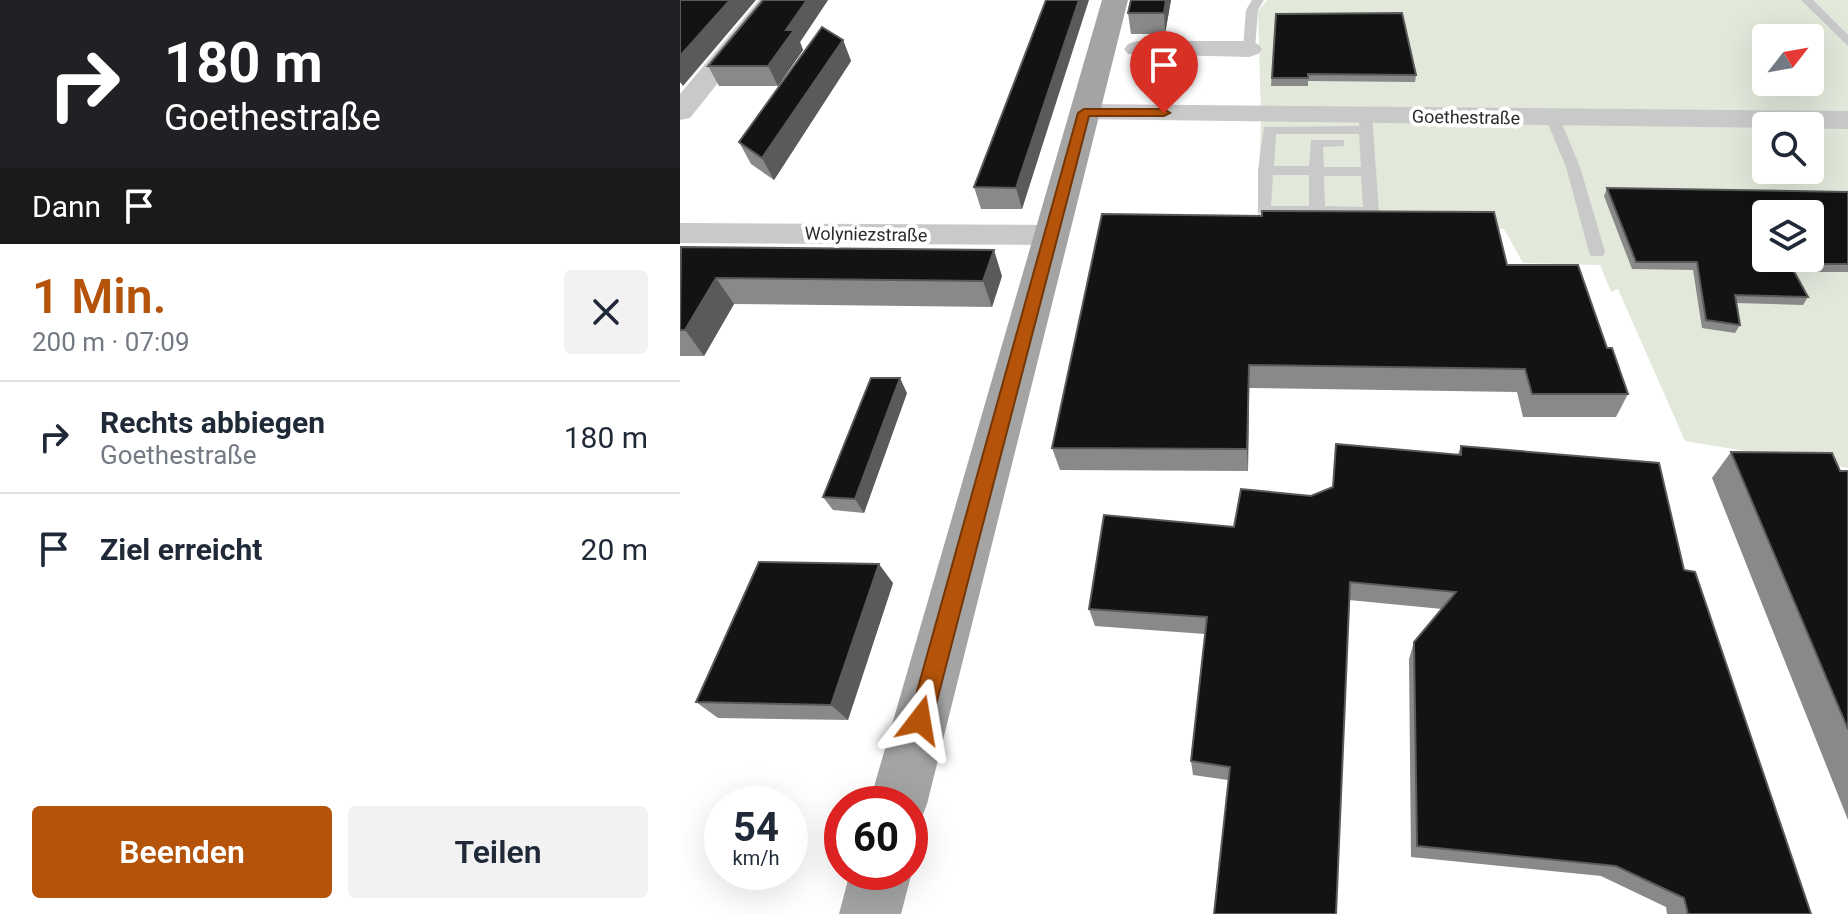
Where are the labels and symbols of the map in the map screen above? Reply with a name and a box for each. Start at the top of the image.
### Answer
north arrow [1752,24,1824,96]
pin [1130,31,1198,113]
street label: Goethestraße [1412,106,1520,128]
street label: Wolyniezstraße [805,222,927,246]
position arrow [878,678,962,762]
speed limit sign: 60 [824,786,928,890]

